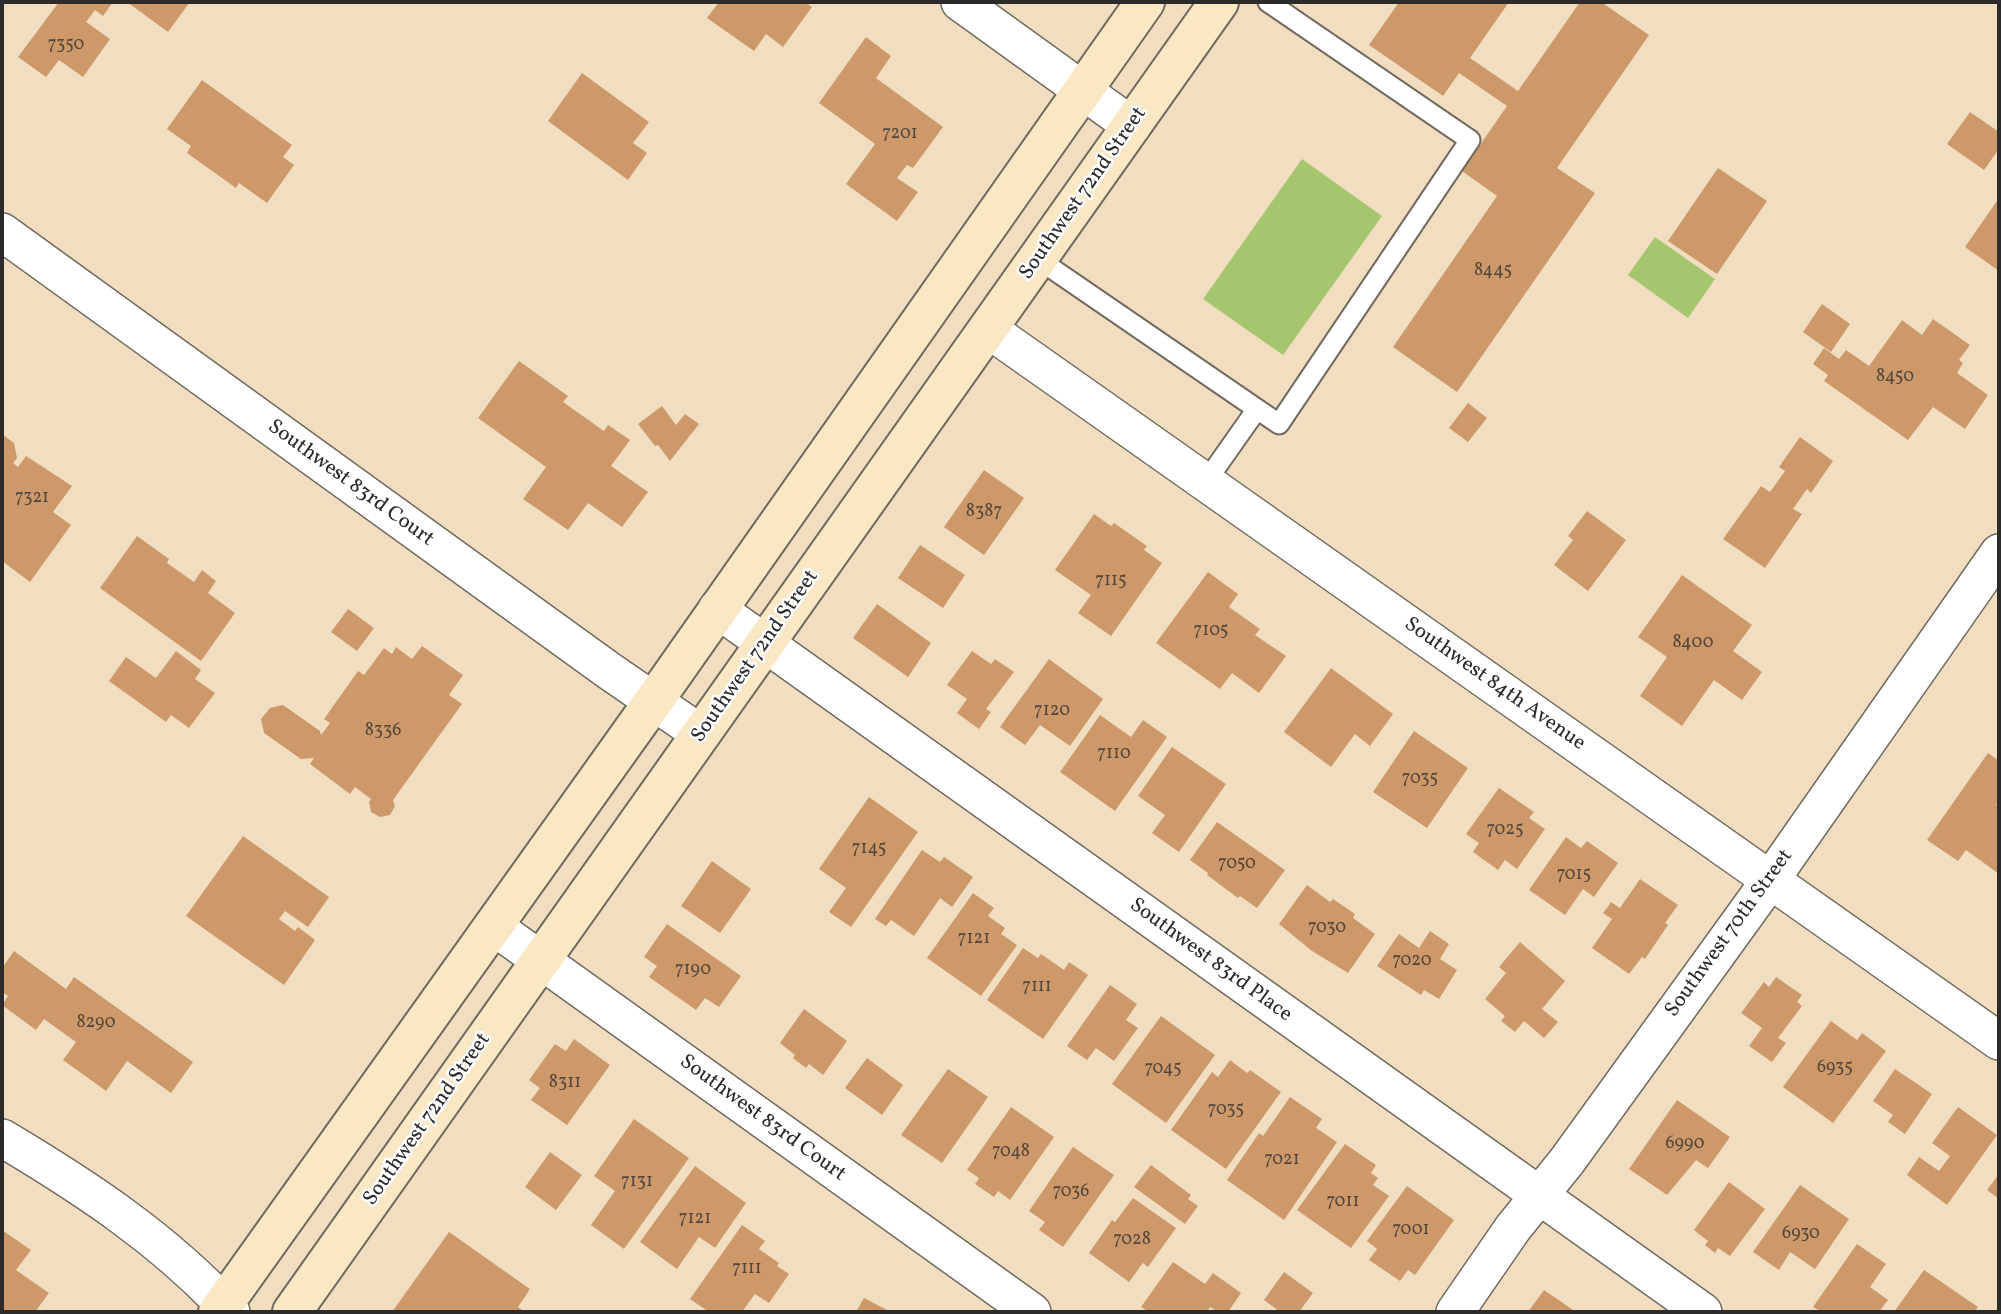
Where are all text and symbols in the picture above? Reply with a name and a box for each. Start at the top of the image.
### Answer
house number: 7350 [48,35,84,57]
street label: Southwest 72nd Street [1015,103,1153,285]
house number: 7201 [882,124,918,146]
house number: 8445 [1474,261,1512,283]
house number: 8450 [1876,367,1914,389]
street label: Southwest 83rd Court [262,415,438,553]
house number: 7321 [15,488,49,510]
house number: 8387 [966,502,1002,524]
street label: Southwest 72nd Street [687,566,825,748]
house number: 7115 [1095,571,1127,593]
street label: Southwest 84th Avenue [1398,613,1590,757]
house number: 7105 [1193,621,1229,643]
house number: 8400 [1673,633,1713,655]
house number: 7120 [1034,701,1070,723]
house number: 8336 [365,721,401,743]
house number: 7110 [1097,744,1131,766]
house number: 7035 [1402,769,1438,791]
house number: 7025 [1486,820,1524,842]
house number: 7145 [852,839,886,861]
street label: Southwest 70th Street [1661,845,1799,1023]
house number: 7050 [1218,854,1256,876]
house number: 7015 [1557,865,1591,887]
street label: Southwest 83rd Place [1124,894,1296,1028]
house number: 7030 [1308,918,1346,940]
house number: 7121 [958,929,990,951]
house number: 7020 [1392,951,1432,973]
house number: 7190 [675,960,711,982]
house number: 7111 [1022,977,1052,999]
house number: 8290 [76,1013,116,1035]
street label: Southwest 72nd Street [359,1029,497,1211]
street label: Southwest 83rd Court [674,1050,850,1188]
house number: 6935 [1817,1058,1853,1080]
house number: 7045 [1144,1059,1182,1081]
house number: 8311 [549,1073,581,1095]
house number: 7035 [1208,1100,1244,1122]
house number: 6990 [1665,1134,1705,1156]
house number: 7048 [992,1142,1030,1164]
house number: 7021 [1264,1150,1300,1172]
house number: 7131 [621,1172,653,1194]
house number: 7036 [1053,1182,1089,1204]
house number: 7011 [1327,1192,1359,1214]
house number: 7121 [679,1209,711,1231]
house number: 7001 [1393,1220,1429,1242]
house number: 6930 [1782,1224,1820,1246]
house number: 7028 [1113,1230,1151,1252]
house number: 7111 [732,1259,762,1281]

